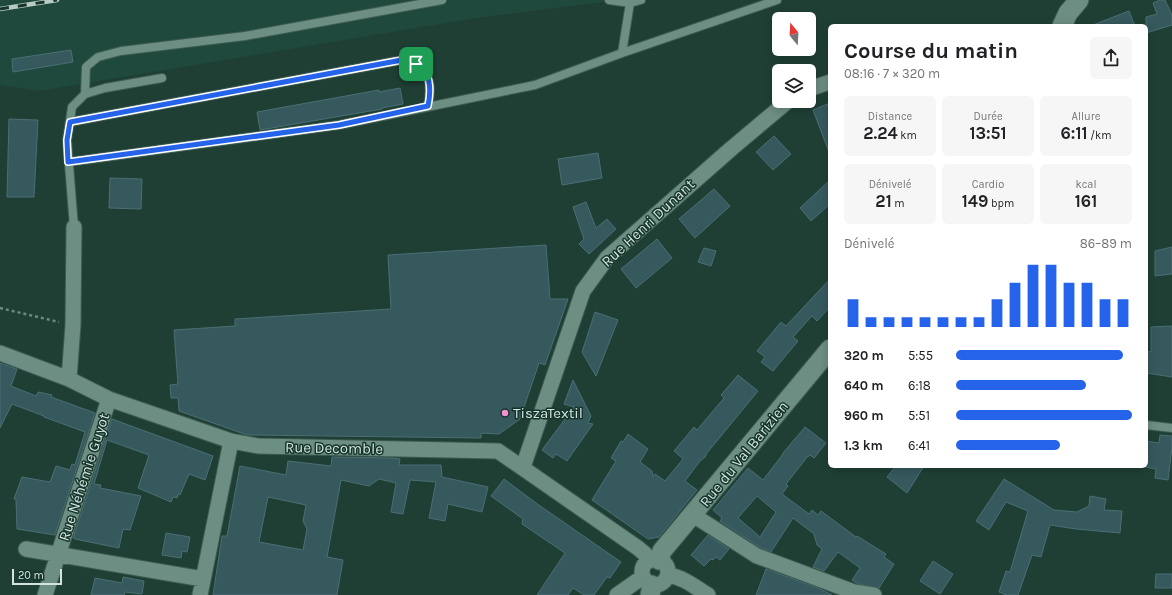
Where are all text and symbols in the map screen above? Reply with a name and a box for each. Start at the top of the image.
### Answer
north arrow [772,12,816,56]
map controls [772,12,816,108]
button: share [1090,37,1132,79]
text: Course du matin [844,38,1018,64]
pin [399,47,433,81]
icon: arrive [405,53,427,75]
button: layers [772,64,816,108]
text: 08:16 · 7 × 320 m [844,66,940,81]
text: Distance [868,110,912,123]
text: Durée [973,110,1003,123]
text: Allure [1072,110,1100,123]
text: 2.24 [863,123,898,143]
text: 13:51 [969,123,1007,143]
text: 6:11 [1061,123,1088,143]
text: km [898,129,917,142]
text: /km [1088,129,1111,142]
street label: Rue Henri Dunant [598,175,699,271]
text: Dénivelé [869,178,911,191]
text: Cardio [972,178,1004,191]
text: kcal [1075,178,1097,191]
text: 21 [875,191,892,211]
text: 149 [962,191,988,211]
text: 161 [1075,191,1097,211]
text: m [892,197,905,210]
text: bpm [988,197,1014,210]
text: Dénivelé [844,236,895,251]
text: 86–89 m [1080,236,1132,251]
text: 320 m [844,348,884,363]
text: 5:55 [908,348,933,363]
text: 640 m [844,378,883,393]
text: 6:18 [908,378,931,393]
street label: Rue du Val Barizien [696,397,792,511]
place label: TiszaTextil [513,404,583,422]
marker: TiszaTextil [500,408,510,418]
text: 960 m [844,408,884,423]
text: 5:51 [908,408,930,423]
street label: Rue Néhémie Guyot [55,410,113,543]
street label: Rue Decomble [285,438,383,458]
text: 1.3 km [844,438,883,453]
text: 6:41 [908,438,930,453]
scale bar [12,567,62,586]
text: 20 m [18,569,44,582]

